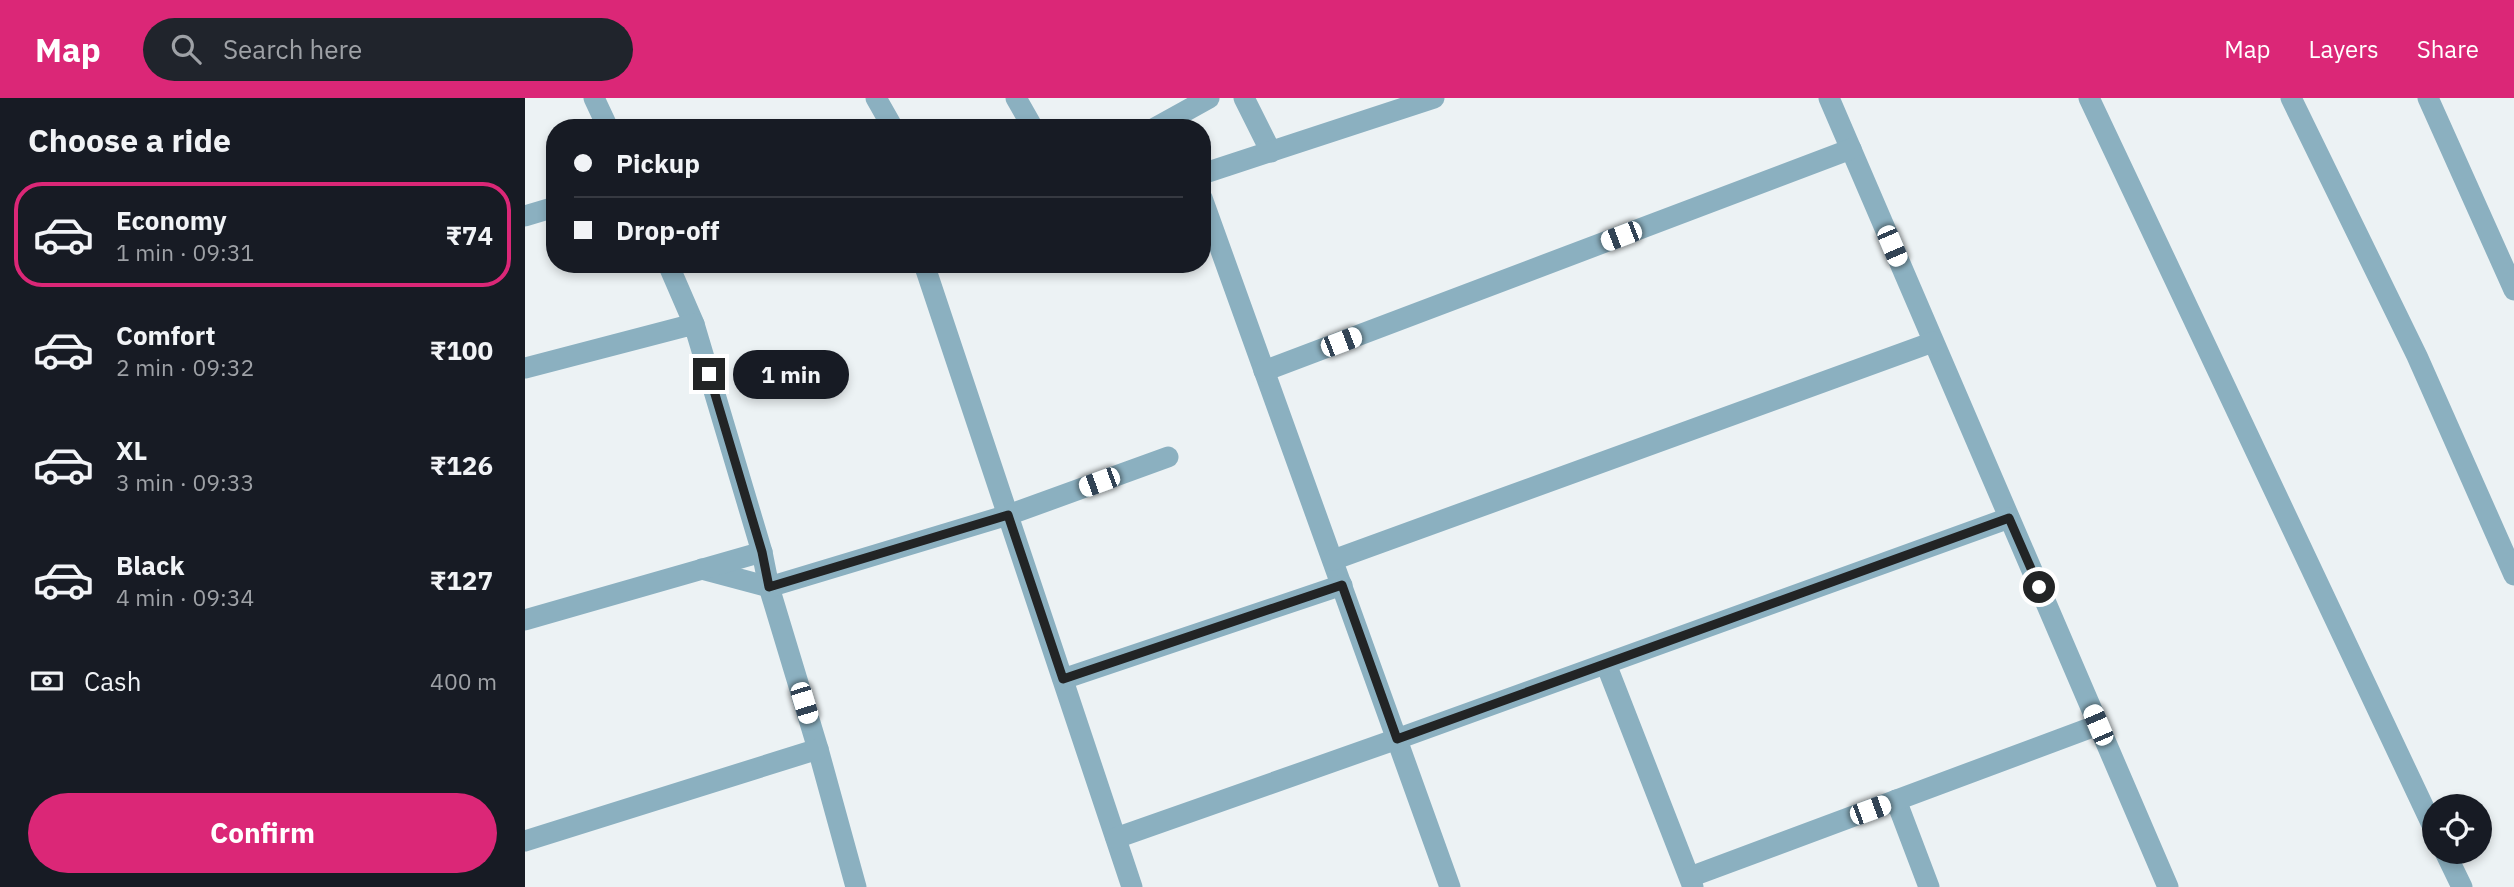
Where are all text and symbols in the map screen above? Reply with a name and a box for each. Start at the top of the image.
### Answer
search box [143,18,633,81]
text: Map [35,28,101,71]
icon: search [167,30,205,68]
text: Search here [223,32,362,66]
text: Map [2224,33,2271,65]
text: Layers [2309,33,2379,65]
text: Share [2417,33,2479,65]
text: Choose a ride [28,119,231,161]
text: Pickup [616,146,700,180]
icon: car [32,203,95,266]
text: Economy [116,203,227,237]
text: Drop-off [616,213,719,247]
text: ₹74 [445,218,493,252]
car [1598,219,1645,253]
car [1875,223,1910,269]
text: 1 min · 09:31 [116,237,254,267]
icon: car [32,318,95,381]
text: Comfort [116,318,215,352]
car [1318,325,1365,359]
text: ₹100 [430,333,493,367]
callout: 1 min [733,350,849,398]
text: 2 min · 09:32 [116,352,254,382]
route end [693,358,725,390]
text: 1 min [761,359,821,389]
icon: car [32,433,95,496]
text: XL [116,433,147,467]
text: ₹126 [430,448,493,482]
car [1076,465,1123,499]
text: 3 min · 09:33 [116,467,254,497]
icon: car [32,548,95,611]
text: Black [116,548,184,582]
text: ₹127 [430,563,493,597]
route start [2023,571,2055,603]
text: 4 min · 09:34 [116,582,254,612]
icon: cash [28,662,66,700]
text: Cash [84,664,141,698]
text: 400 m [430,666,497,696]
car [788,680,821,726]
car [2081,702,2116,748]
button: Confirm [28,793,497,873]
car [1847,793,1894,827]
map controls [2422,794,2492,864]
button: locate [2422,794,2492,864]

